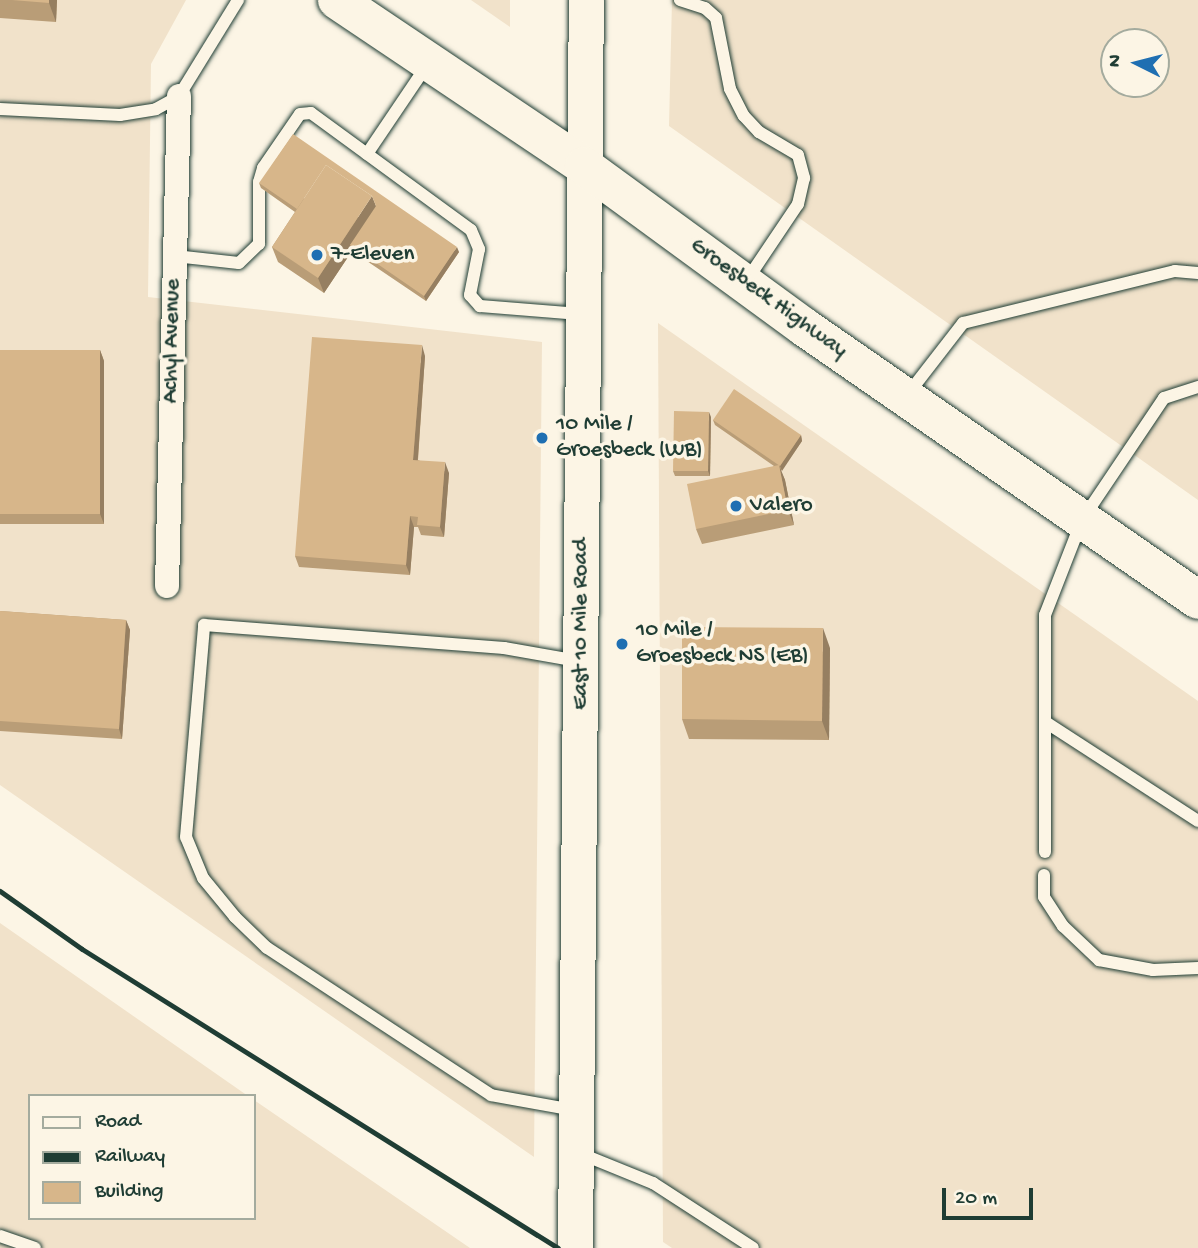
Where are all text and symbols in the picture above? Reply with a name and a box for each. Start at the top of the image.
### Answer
north arrow [1100,28,1170,98]
text: N [1104,54,1128,68]
street label: Groesbeck Highway [684,233,852,365]
place label: 7-Eleven [331,241,414,269]
marker: 7-Eleven [309,247,325,263]
street label: Achyl Avenue [158,278,188,404]
place label: 10 Mile / Groesbeck (WB) [556,411,703,465]
marker: 10 Mile / Groesbeck (WB) [534,430,550,446]
place label: Valero [750,492,813,520]
marker: Valero [728,498,744,514]
street label: East 10 Mile Road [568,538,596,710]
place label: 10 Mile / Groesbeck NS (EB) [636,617,809,671]
marker: 10 Mile / Groesbeck NS (EB) [614,636,630,652]
legend [28,1094,256,1220]
text: Road [95,1110,141,1135]
text: Railway [95,1145,165,1170]
scale bar [946,1174,1037,1218]
text: Building [95,1180,164,1205]
text: 20 m [955,1187,997,1212]

